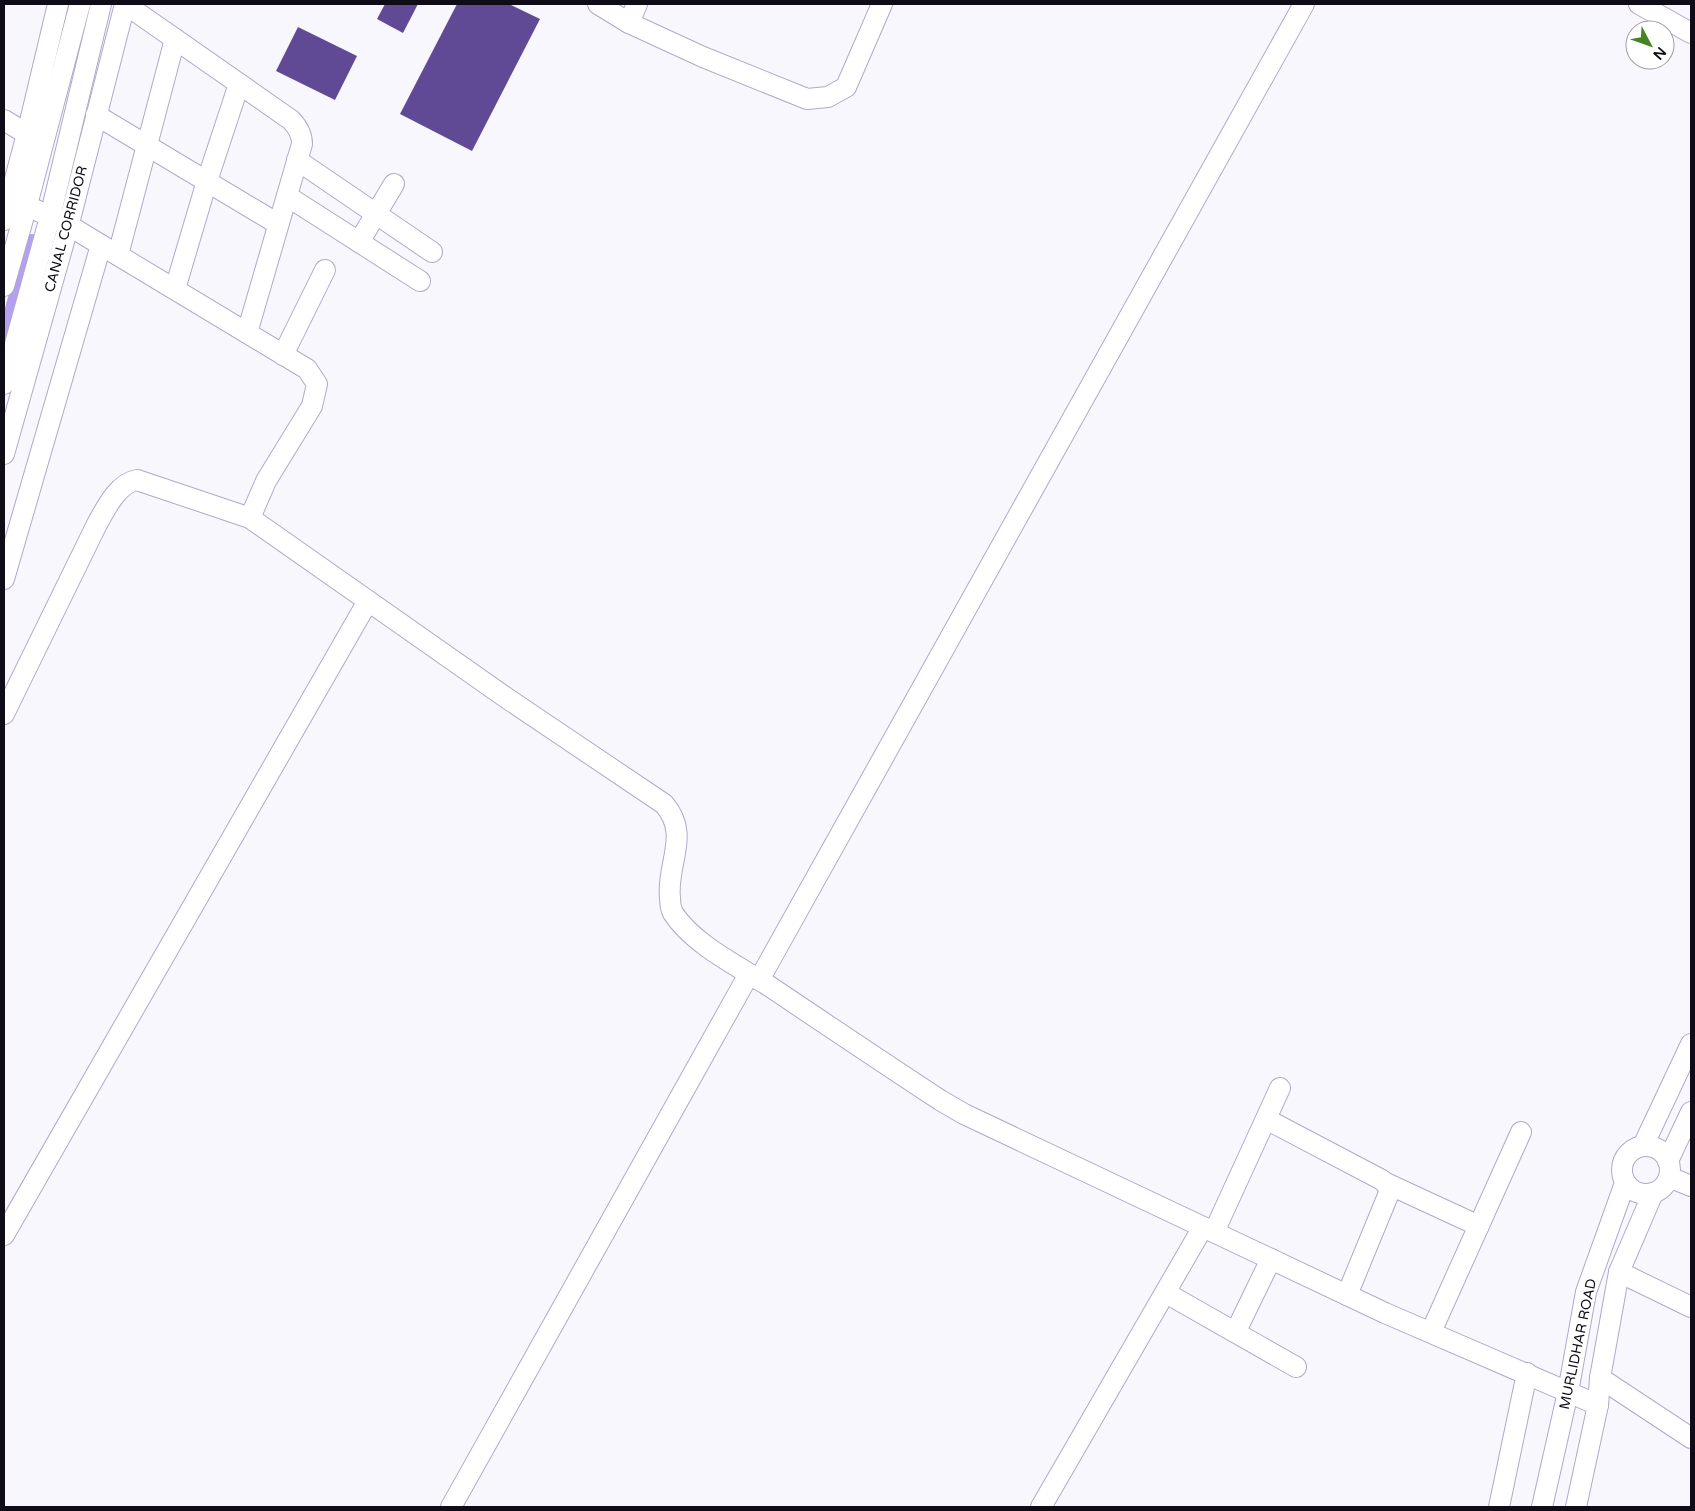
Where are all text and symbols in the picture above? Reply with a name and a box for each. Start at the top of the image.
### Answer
north arrow [1625,20,1675,70]
text: N [1649,43,1670,63]
street label: CANAL CORRIDOR [41,164,91,294]
street label: MURLIDHAR ROAD [1556,1277,1600,1411]

